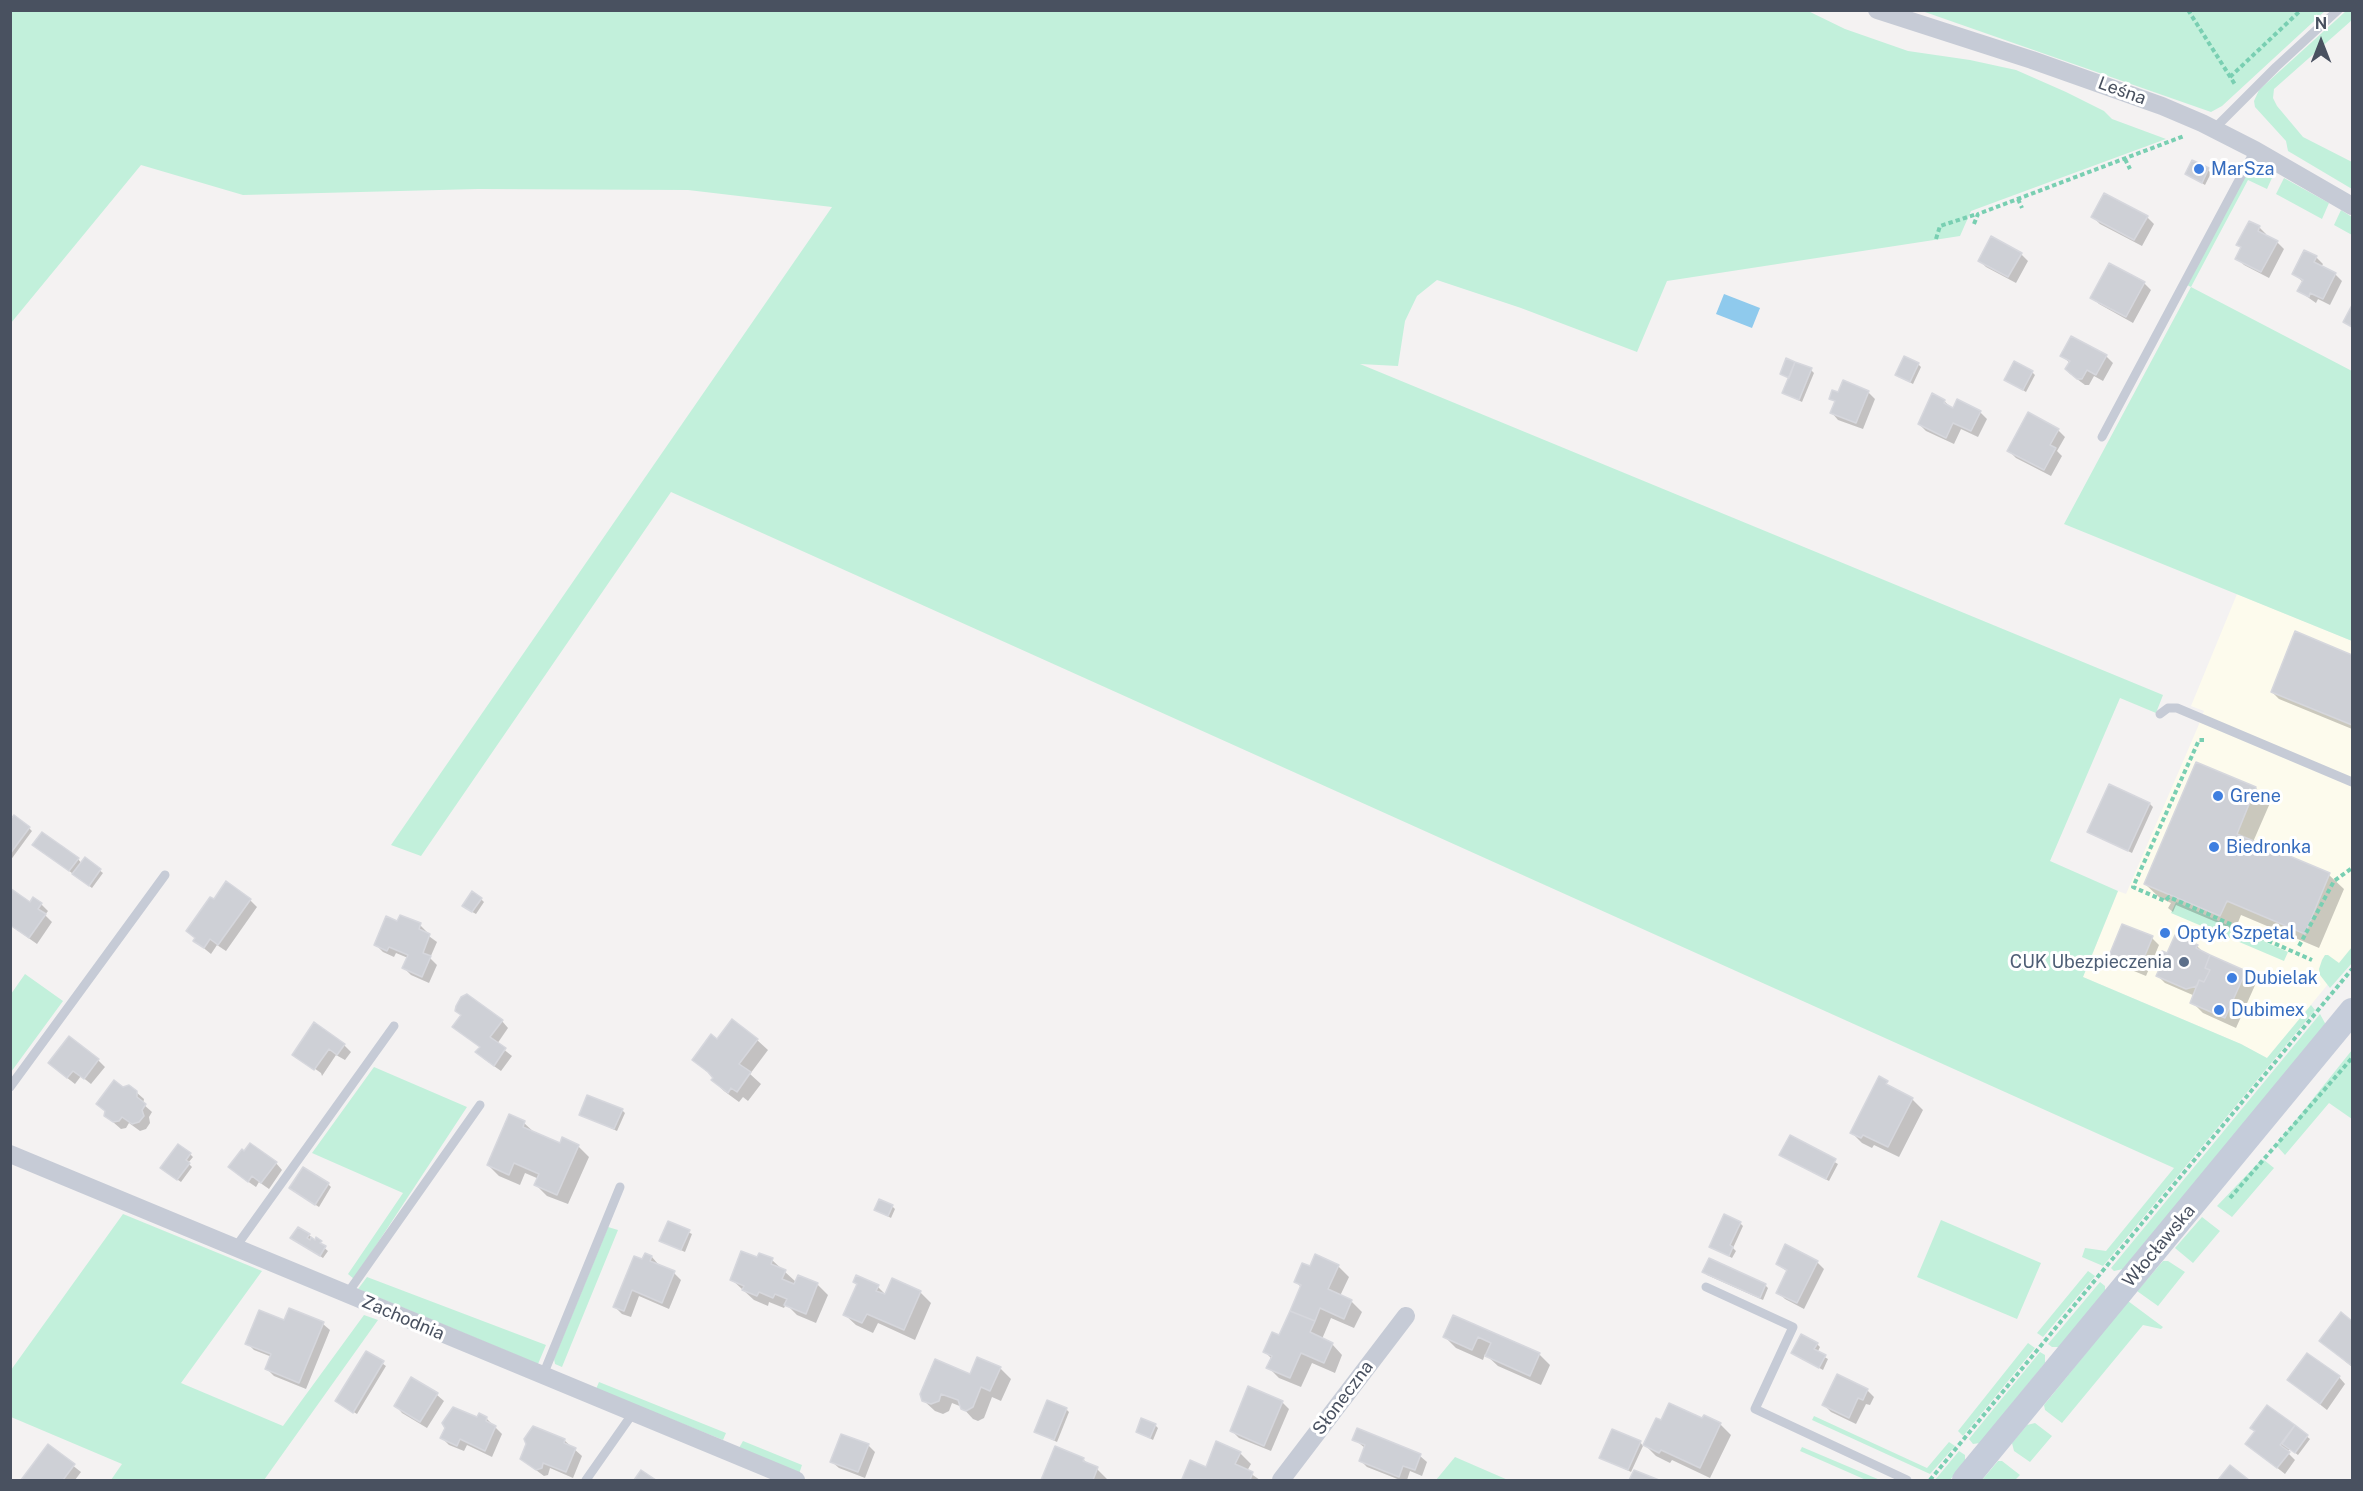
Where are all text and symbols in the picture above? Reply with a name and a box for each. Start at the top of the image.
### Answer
north arrow [2291,12,2351,72]
text: N [2315,14,2327,33]
street label: Leśna [2095,72,2149,110]
place label: MarSza [2211,158,2274,180]
marker: MarSza [2192,162,2206,176]
place label: Grene [2230,785,2281,807]
marker: Grene [2211,789,2225,803]
place label: Biedronka [2226,836,2311,858]
marker: Biedronka [2207,840,2221,854]
place label: Optyk Szpetal [2177,922,2295,944]
marker: Optyk Szpetal [2158,926,2172,940]
place label: CUK Ubezpieczenia [2010,951,2172,973]
marker: CUK Ubezpieczenia [2177,955,2191,969]
place label: Dubielak [2244,967,2318,989]
marker: Dubielak [2225,971,2239,985]
place label: Dubimex [2231,999,2305,1021]
marker: Dubimex [2212,1003,2226,1017]
street label: Włocławska [2118,1200,2200,1292]
street label: Zachodnia [359,1291,447,1345]
street label: Słoneczna [1308,1357,1378,1439]

